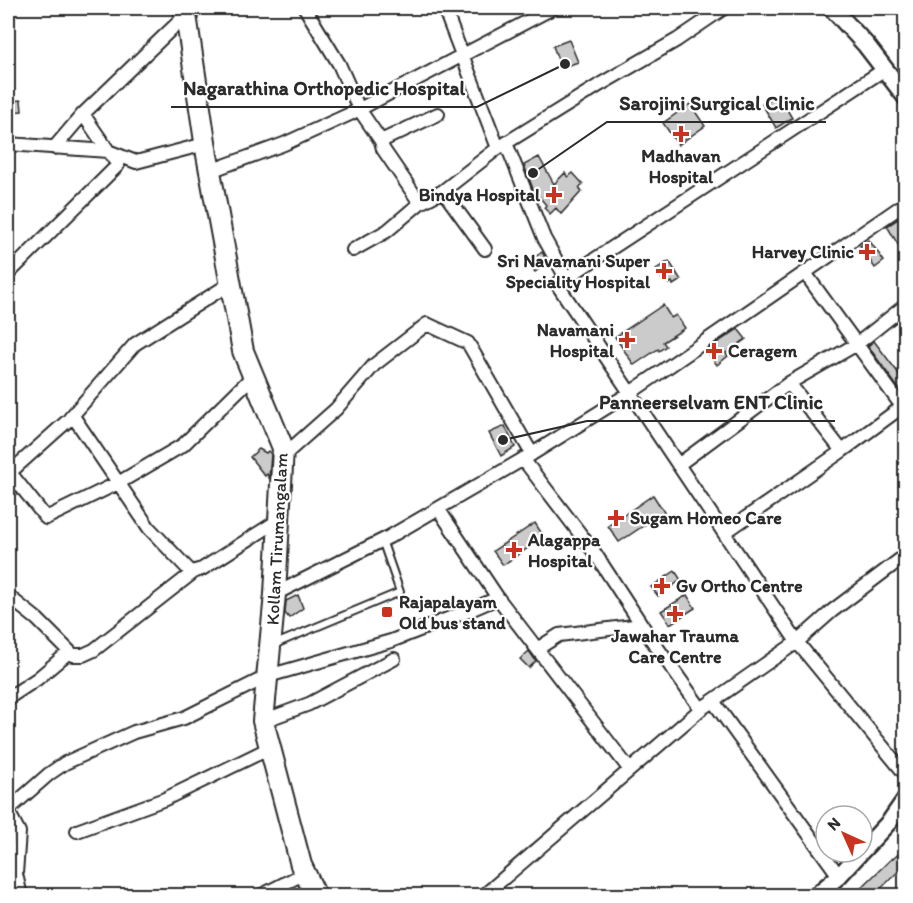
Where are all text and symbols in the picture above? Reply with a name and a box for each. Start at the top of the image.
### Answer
callout: Nagarathina Orthopedic Hospital [171,69,477,107]
text: Nagarathina Orthopedic Hospital [183,76,465,101]
callout: Sarojini Surgical Clinic [607,84,826,122]
text: Sarojini Surgical Clinic [619,91,815,116]
marker: Madhavan Hospital [672,125,690,143]
place label: Madhavan Hospital [641,145,722,188]
place label: Bindya Hospital [419,184,541,206]
marker: Bindya Hospital [545,186,563,204]
place label: Harvey Clinic [752,241,855,263]
marker: Harvey Clinic [858,243,876,261]
place label: Sri Navamani Super Speciality Hospital [497,250,651,293]
marker: Sri Navamani Super Speciality Hospital [655,262,673,280]
place label: Navamani Hospital [537,319,615,362]
marker: Navamani Hospital [618,331,636,349]
place label: Ceragem [728,340,798,362]
marker: Ceragem [705,342,723,360]
callout: Panneerselvam ENT Clinic [587,383,835,421]
text: Panneerselvam ENT Clinic [599,390,824,414]
street label: Kollam Tirumangalam [262,452,292,626]
place label: Sugam Homeo Care [630,507,782,529]
marker: Sugam Homeo Care [607,509,625,527]
place label: Alagappa Hospital [527,529,601,572]
marker: Alagappa Hospital [505,541,523,559]
place label: Gv Ortho Centre [676,575,803,597]
marker: Gv Ortho Centre [653,577,671,595]
place label: Rajapalayam Old bus stand [399,591,506,634]
marker: Rajapalayam Old bus stand [380,605,394,619]
marker: Jawahar Trauma Care Centre [666,605,684,623]
place label: Jawahar Trauma Care Centre [610,625,739,668]
north arrow [814,804,874,864]
text: N [823,813,844,834]

